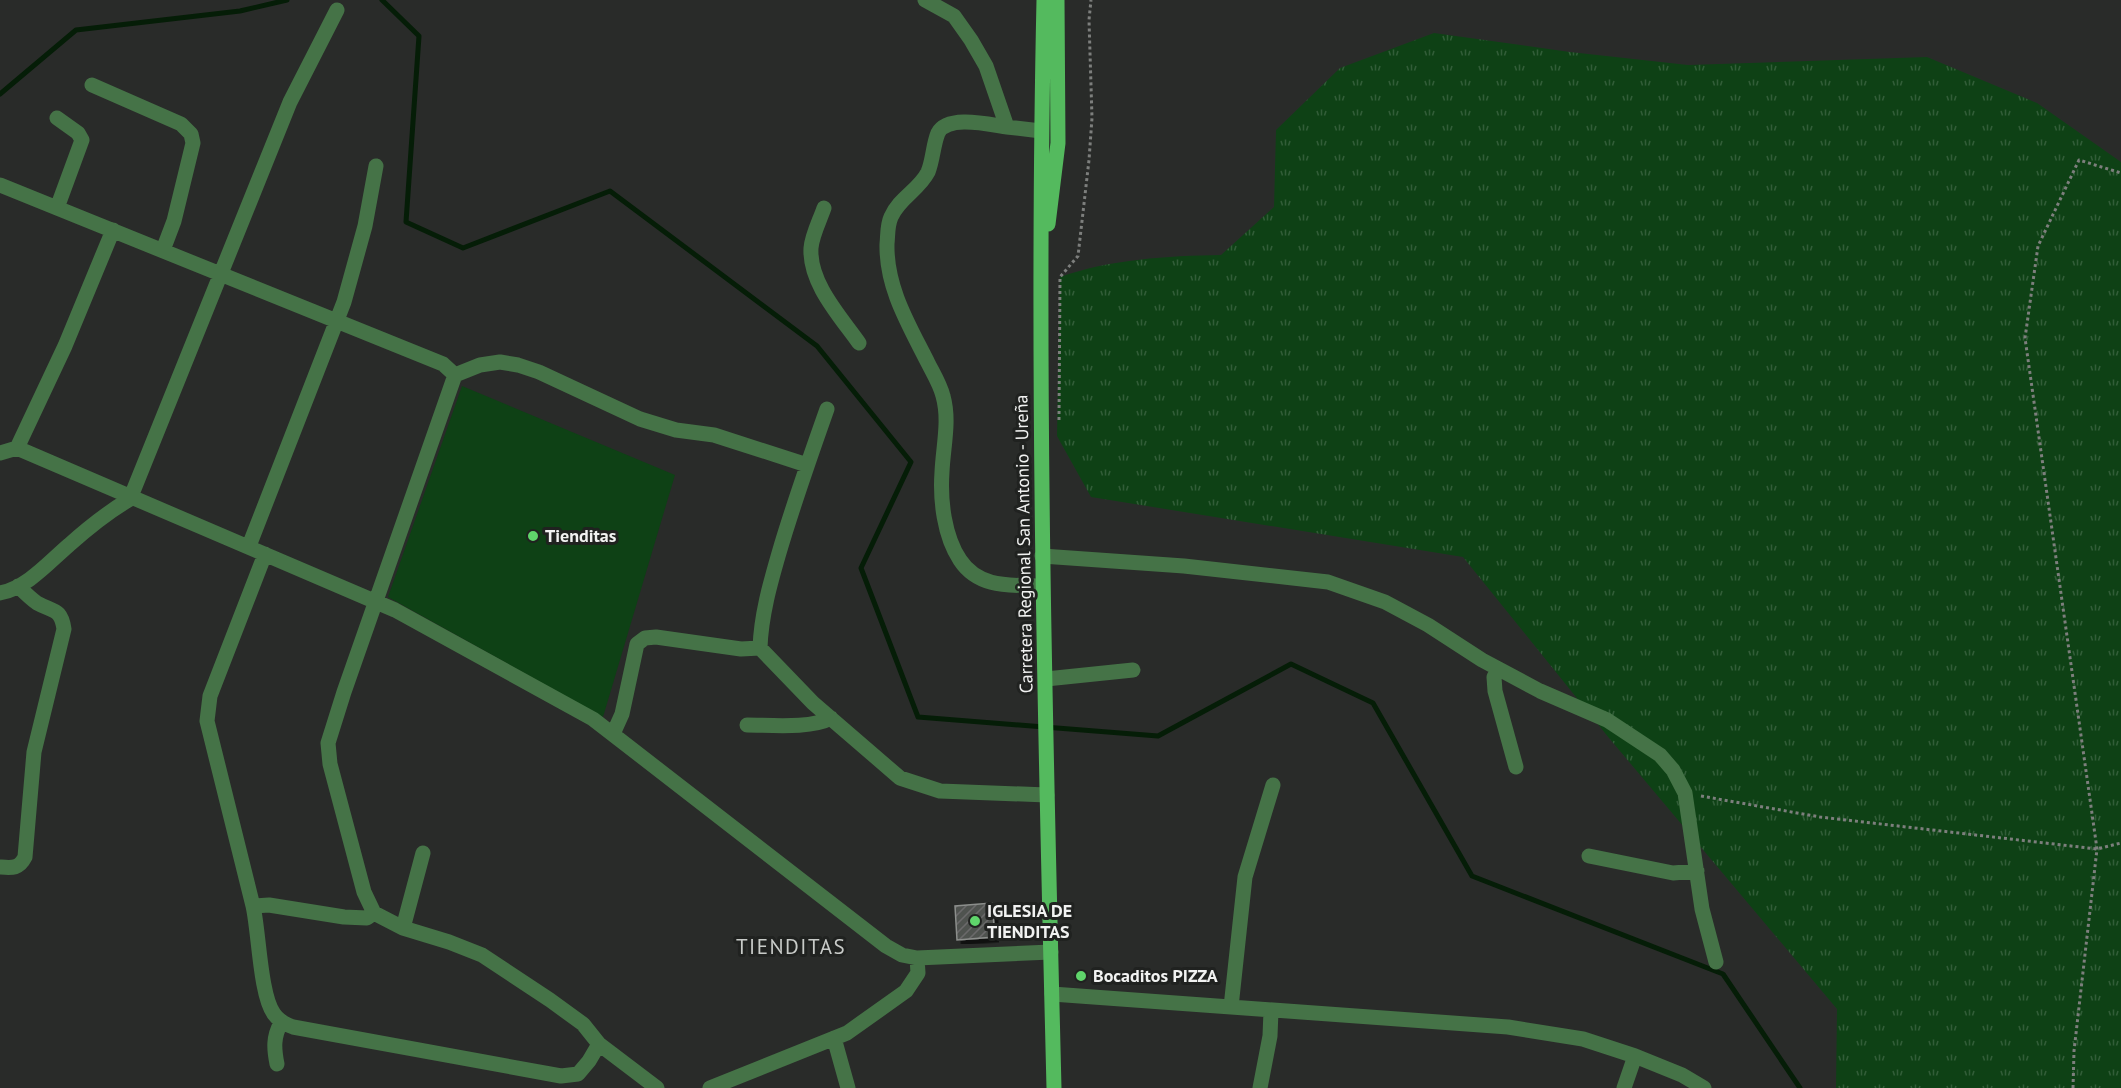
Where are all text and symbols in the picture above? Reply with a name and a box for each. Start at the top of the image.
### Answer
street label: Carretera Regional San Antonio - Ureña [1009,394,1038,694]
place label: Tienditas [545,524,617,547]
marker: Tienditas [526,529,540,543]
place label: IGLESIA DE TIENDITAS [987,899,1072,943]
marker: IGLESIA DE TIENDITAS [968,914,982,928]
district label: TIENDITAS [736,933,846,960]
place label: Bocaditos PIZZA [1093,964,1218,987]
marker: Bocaditos PIZZA [1074,969,1088,983]

